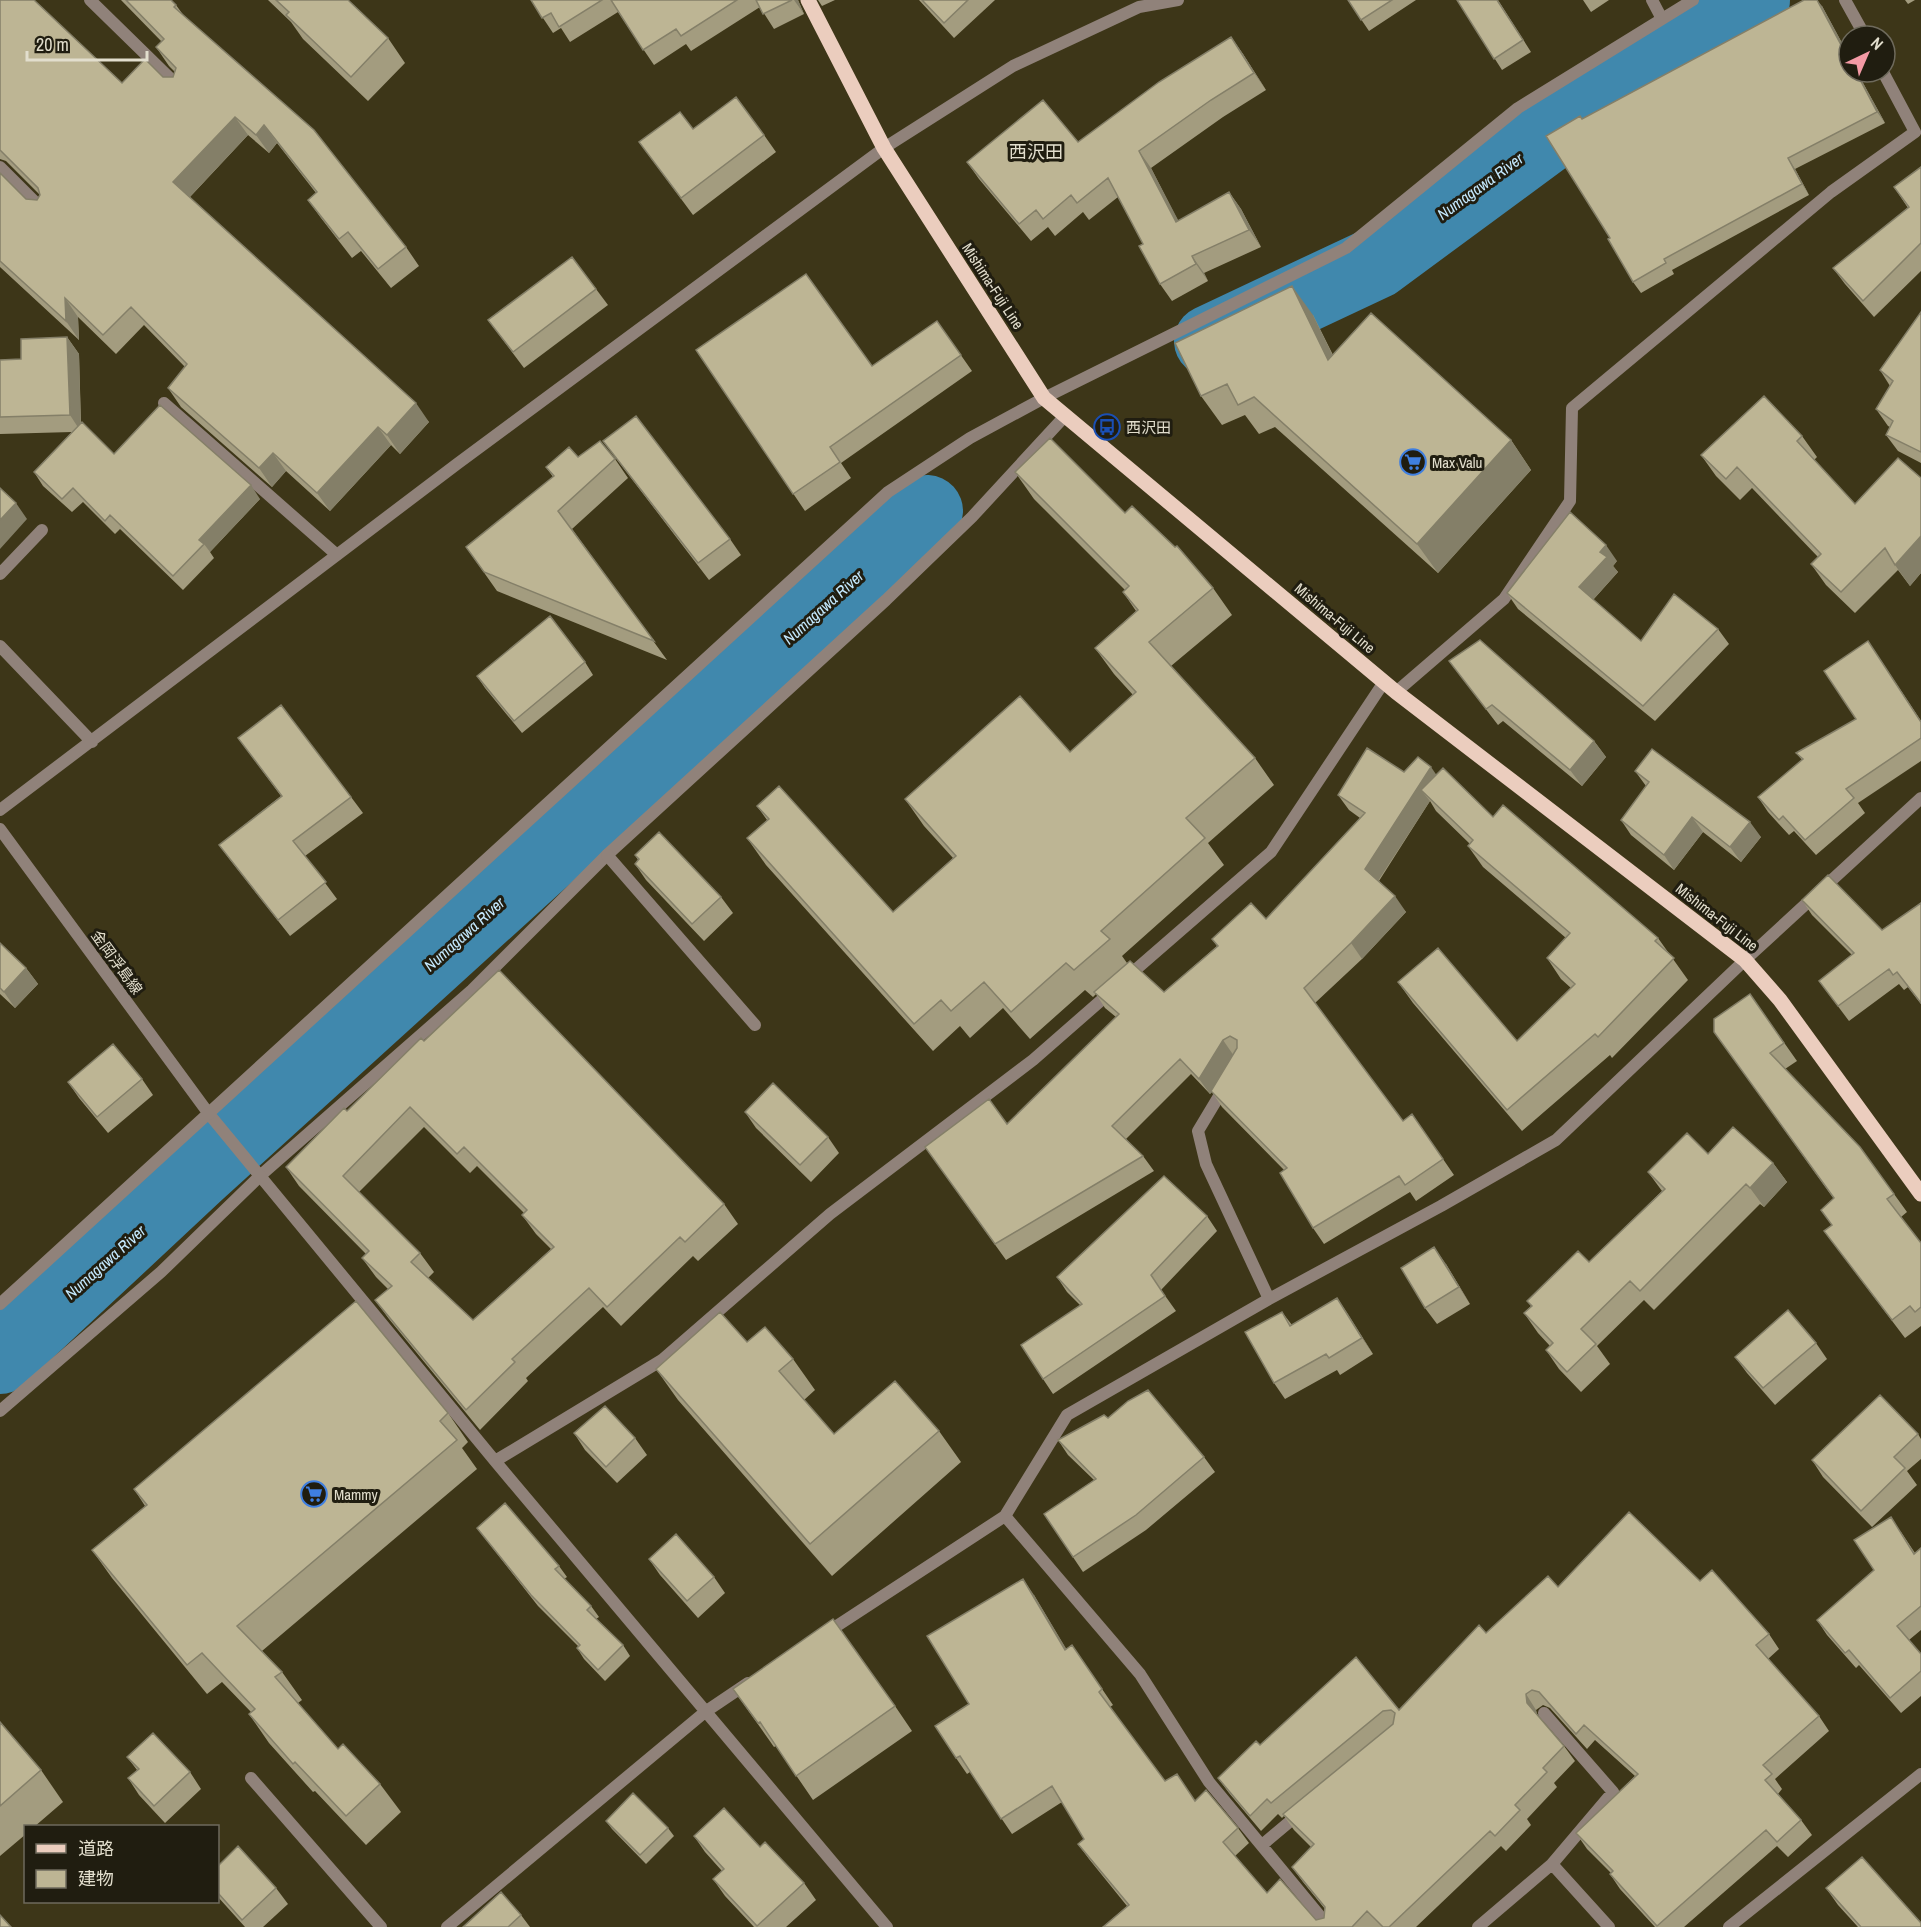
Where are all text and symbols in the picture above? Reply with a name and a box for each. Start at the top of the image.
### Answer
scale bar [27,24,147,62]
north arrow [1837,24,1897,84]
text: 20 m [36,32,69,57]
text: N [1866,32,1888,54]
district label: 西沢田 [1009,139,1063,164]
water label: Numagawa River [1433,147,1528,225]
street label: Mishima-Fuji Line [957,239,1029,333]
bus stop icon: 西沢田 [1092,412,1122,442]
place label: 西沢田 [1126,417,1171,438]
supermarket icon: Max Valu [1398,447,1428,477]
place label: Max Valu [1432,452,1482,473]
water label: Numagawa River [778,565,868,649]
street label: Mishima-Fuji Line [1290,578,1380,658]
street label: Mishima-Fuji Line [1671,878,1763,956]
water label: Numagawa River [419,892,509,976]
street label: 金岡浮島線 [86,925,148,999]
water label: Numagawa River [60,1220,150,1304]
supermarket icon: Mammy [299,1479,329,1509]
place label: Mammy [334,1484,379,1505]
legend [24,1825,219,1903]
text: 道路 [78,1836,114,1861]
text: 建物 [78,1866,114,1891]

